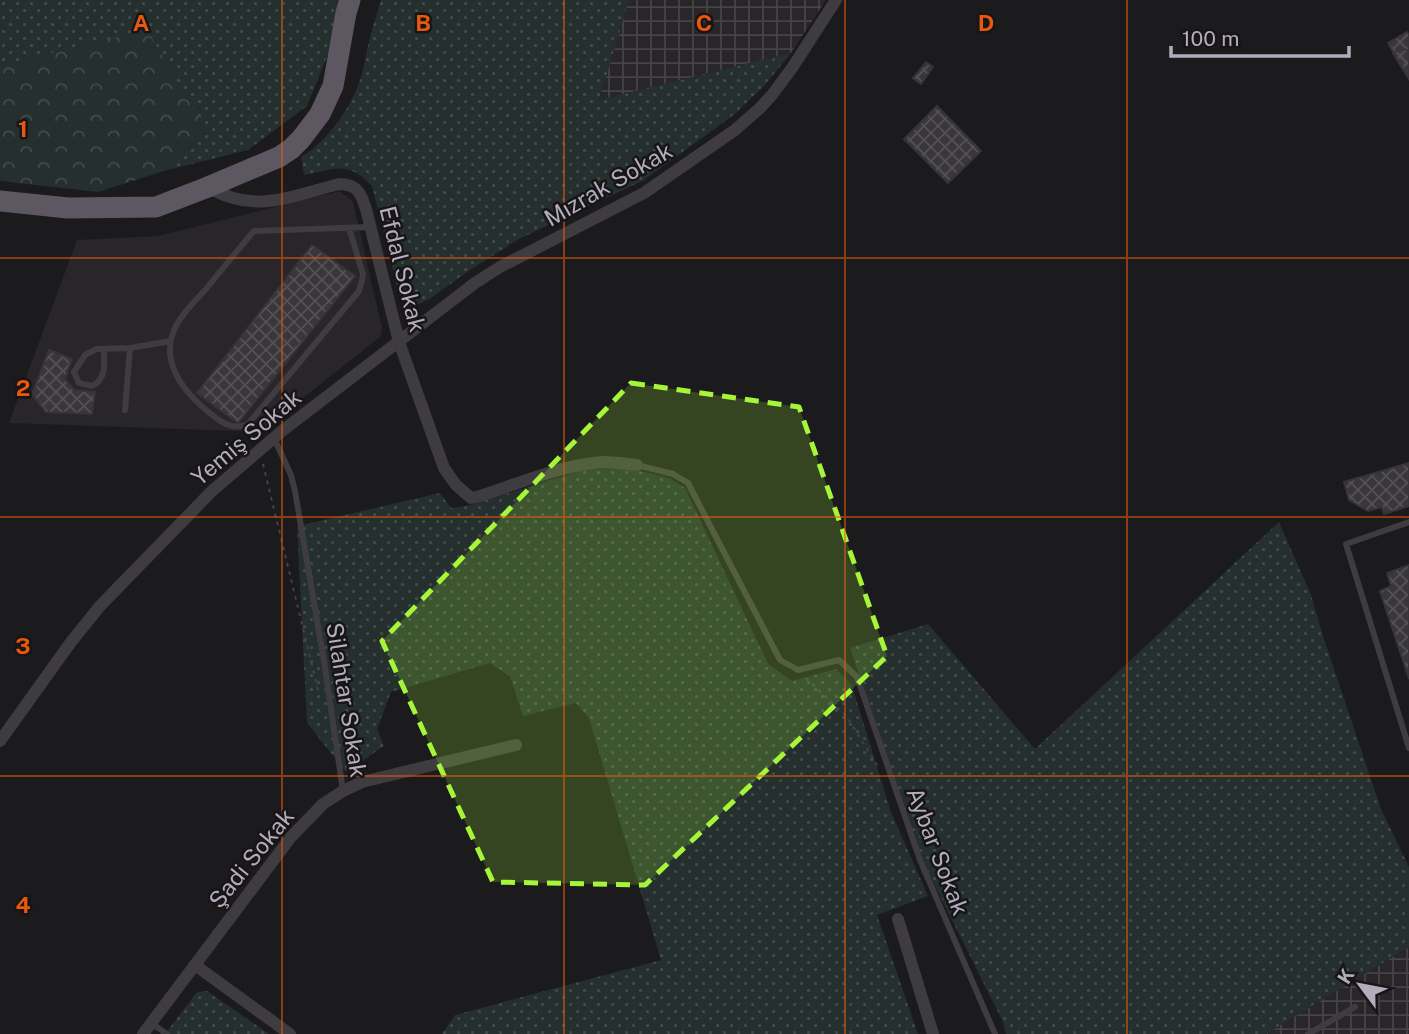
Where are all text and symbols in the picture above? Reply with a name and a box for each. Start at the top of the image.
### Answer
text: A [133,9,150,36]
text: B [415,9,431,36]
text: C [696,9,712,36]
text: D [978,9,994,36]
scale bar [1171,14,1350,58]
text: 100 m [1182,26,1239,51]
text: 1 [18,115,28,142]
street label: Mızrak Sokak [539,136,677,232]
street label: Efdal Sokak [374,203,432,335]
text: 2 [16,374,30,401]
street label: Yemiş Sokak [186,383,306,491]
street label: Silahtar Sokak [321,621,373,779]
text: 3 [15,632,31,659]
street label: Aybar Sokak [901,783,975,919]
street label: Şadi Sokak [203,803,299,913]
text: 4 [15,891,31,918]
north arrow [1325,950,1395,1020]
text: K [1333,964,1359,988]

